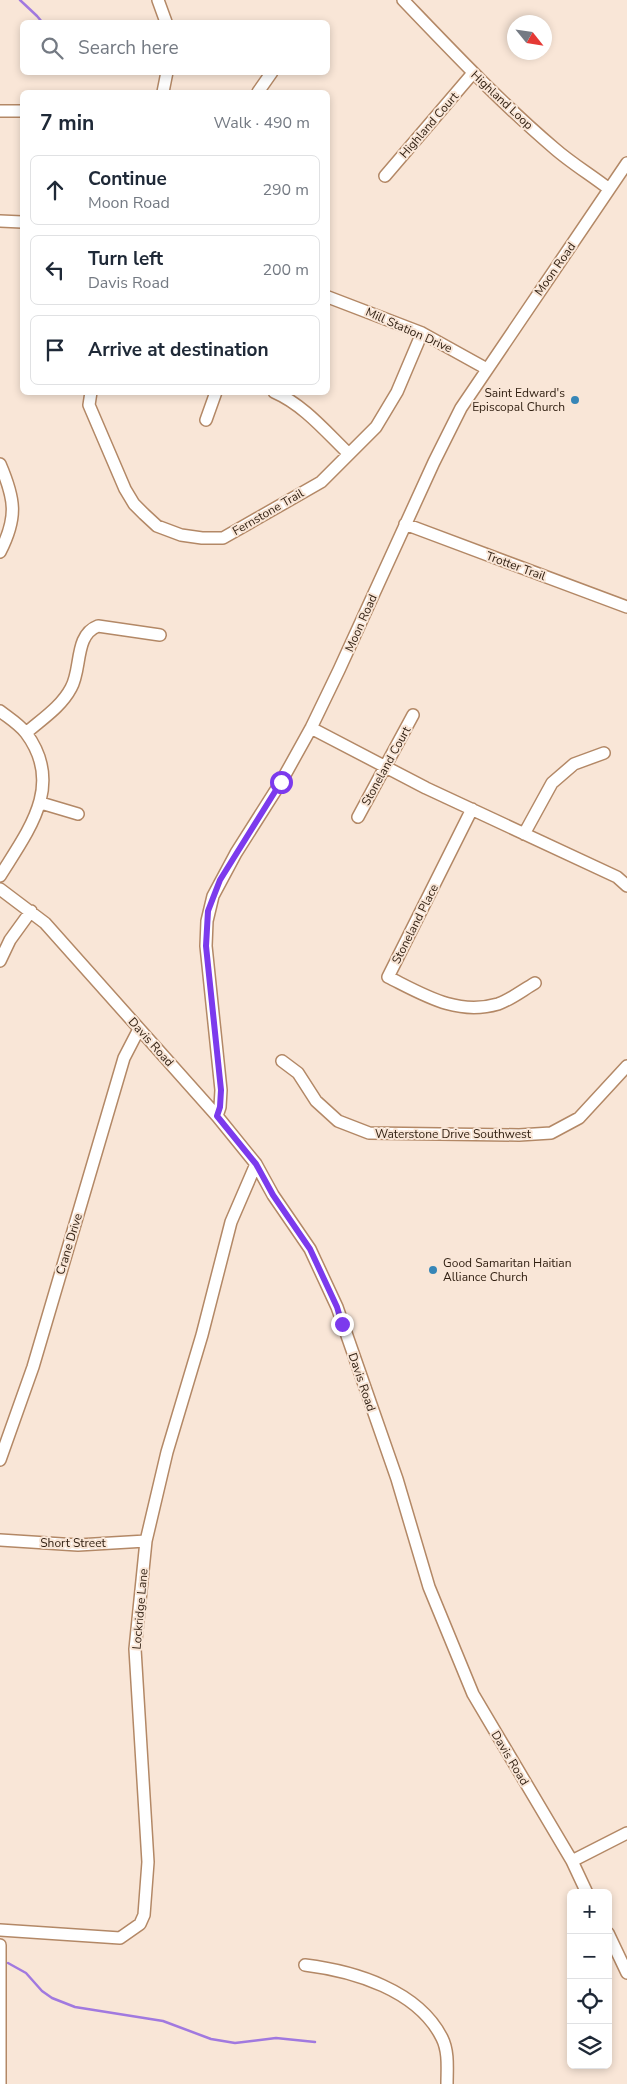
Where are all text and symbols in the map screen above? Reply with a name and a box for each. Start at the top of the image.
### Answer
north arrow [507,15,552,60]
search box [20,20,330,75]
icon: search [38,34,66,62]
text: Search here [78,35,179,61]
street label: Highland Loop [468,67,536,133]
street label: Highland Court [396,88,463,161]
text: 7 min [40,109,94,137]
text: Walk · 490 m [214,112,310,134]
text: Continue [88,166,167,192]
icon: ahead [41,176,69,204]
text: 290 m [262,179,309,201]
text: Moon Road [88,192,170,214]
street label: Moon Road [531,239,579,299]
text: Turn left [88,246,163,272]
icon: left [41,256,69,284]
text: 200 m [262,259,309,281]
text: Davis Road [88,272,169,294]
street label: Mill Station Drive [363,304,455,356]
icon: arrive [41,336,69,364]
text: Arrive at destination [88,337,269,363]
place label: Saint Edward's Episcopal Church [472,385,565,415]
marker: Saint Edward's Episcopal Church [569,394,581,406]
street label: Fernstone Trail [229,485,307,539]
street label: Trotter Trail [484,548,548,584]
street label: Moon Road [341,592,381,654]
street label: Stoneland Court [358,723,415,808]
route start [270,771,293,794]
street label: Stoneland Place [388,881,442,967]
street label: Davis Road [125,1014,177,1070]
street label: Waterstone Drive Southwest [375,1126,532,1142]
street label: Crane Drive [52,1211,86,1277]
place label: Good Samaritan Haitian Alliance Church [443,1255,572,1285]
marker: Good Samaritan Haitian Alliance Church [427,1264,439,1276]
route end [331,1313,354,1336]
street label: Davis Road [345,1351,379,1413]
street label: Short Street [40,1535,107,1551]
street label: Lockridge Lane [128,1568,152,1650]
street label: Davis Road [487,1728,533,1788]
map controls [567,1889,612,2069]
button: + [567,1889,612,1934]
button: − [567,1934,612,1979]
button: locate [567,1979,612,2024]
button: layers [567,2024,612,2069]

